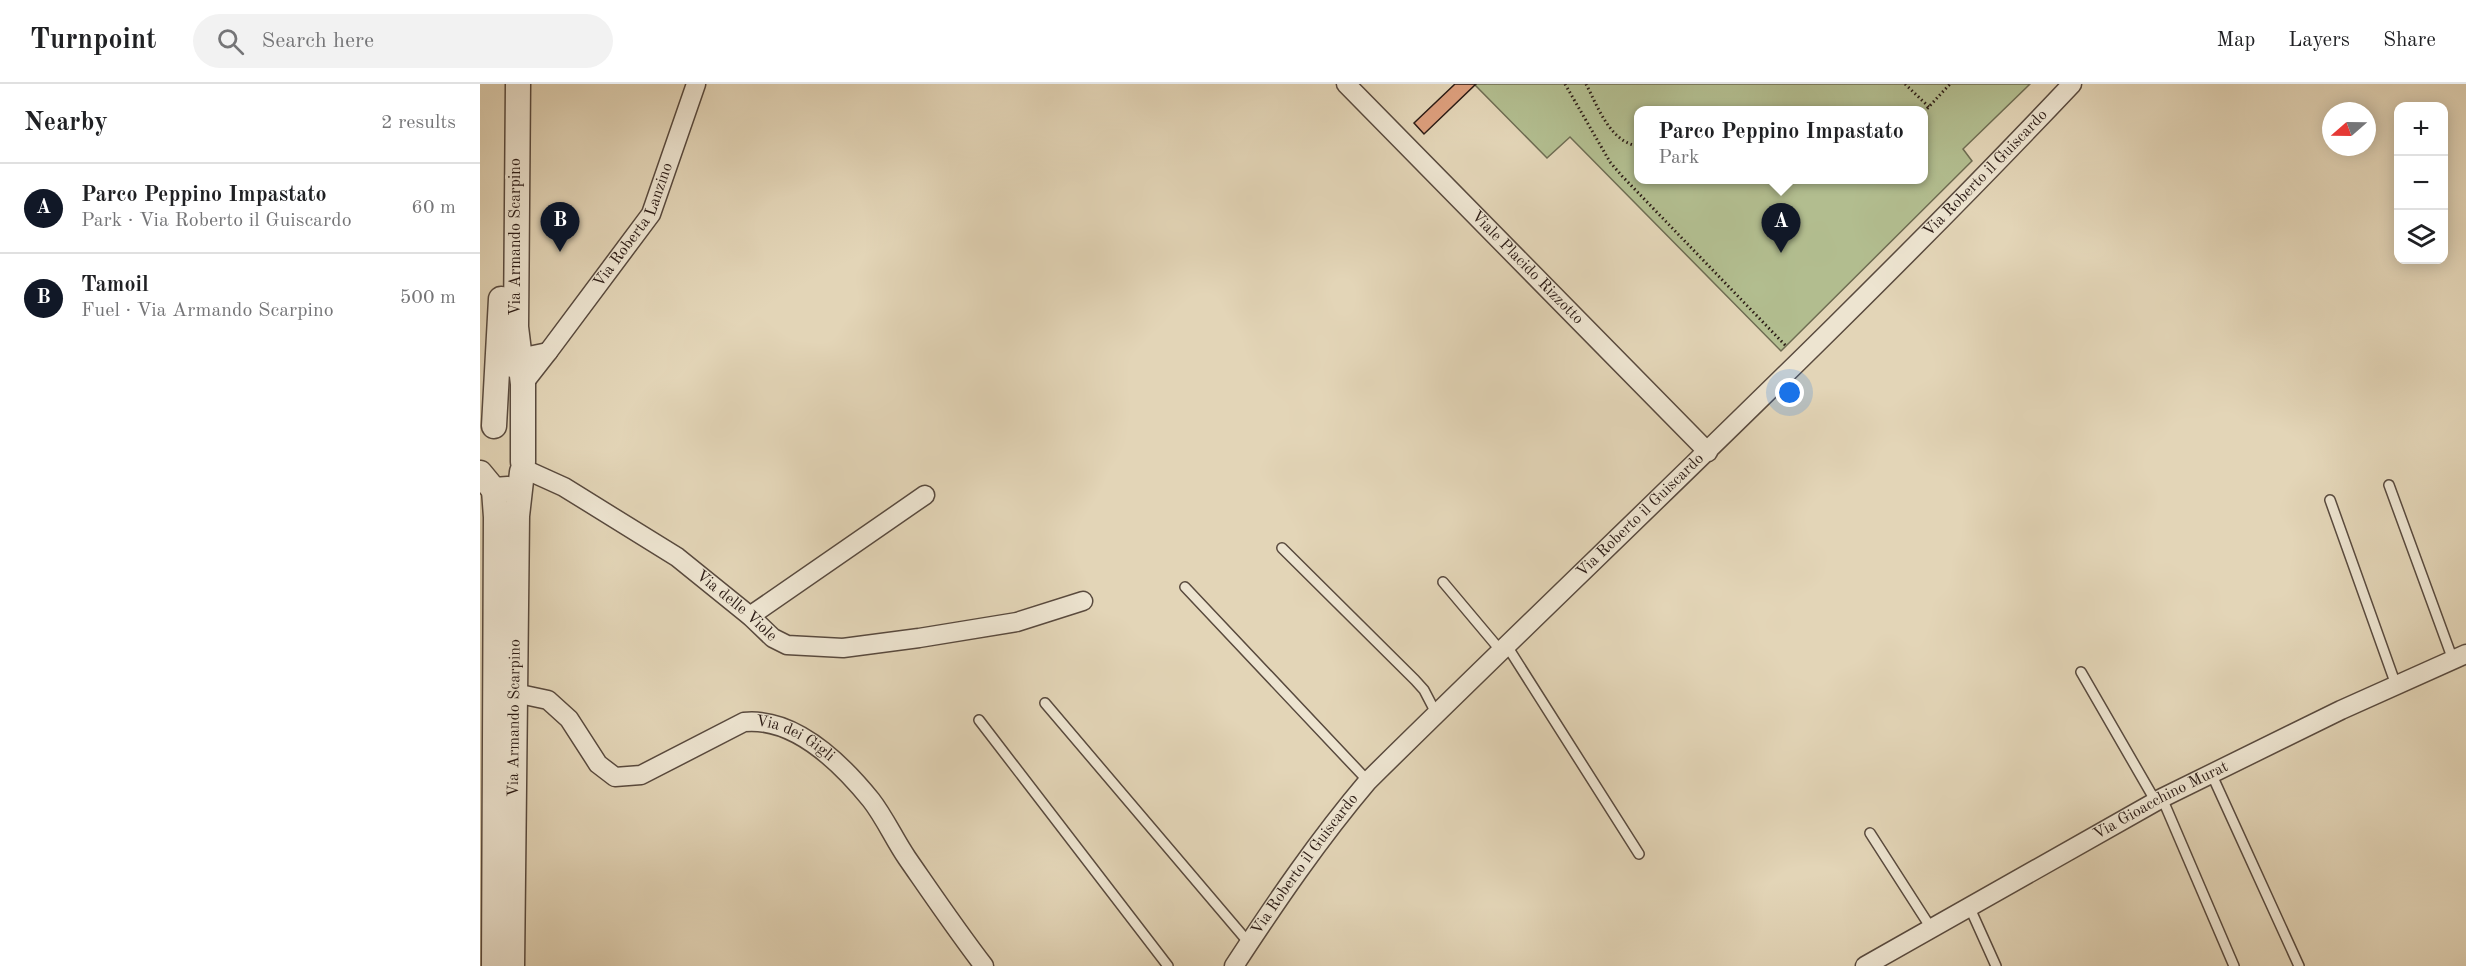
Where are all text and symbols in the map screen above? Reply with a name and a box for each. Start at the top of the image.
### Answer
search box [193,14,613,68]
icon: search [214,25,247,58]
text: Turnpoint [30,27,157,55]
text: Search here [262,30,374,52]
text: Map [2216,30,2255,51]
text: Layers [2288,30,2350,51]
text: Share [2383,30,2436,51]
north arrow [2322,102,2376,156]
map controls [2394,102,2448,264]
button: + [2394,102,2448,156]
popup [1634,106,1928,184]
street label: Via Roberto il Guiscardo [1921,107,2051,240]
text: Nearby [24,110,108,136]
text: 2 results [381,113,456,133]
text: Parco Peppino Impastato [1658,121,1904,143]
text: Park [1658,148,1699,168]
button: − [2394,156,2448,210]
street label: Via Armando Scarpino [508,158,524,316]
street label: Via Roberta Lanzino [591,161,676,291]
text: Parco Peppino Impastato [81,184,327,206]
text: A [36,198,51,218]
text: 60 m [411,198,456,218]
pin: B [540,202,580,252]
pin: A [1762,204,1800,253]
street label: Viale Placido Rizzotto [1468,208,1586,328]
button: layers [2394,210,2448,264]
text: Park · Via Roberto il Guiscardo [81,211,352,231]
text: Tamoil [81,274,149,296]
text: B [36,288,51,308]
text: 500 m [400,288,456,308]
text: Fuel · Via Armando Scarpino [81,301,334,321]
your location [1775,378,1804,407]
street label: Via Roberto il Guiscardo [1574,451,1707,581]
street label: Via delle Viole [693,568,780,645]
street label: Via Armando Scarpino [506,639,524,797]
street label: Via dei Gigli [755,714,837,765]
street label: Via Gioacchino Murat [2091,758,2231,843]
street label: Via Roberto il Guiscardo [1249,791,1362,938]

